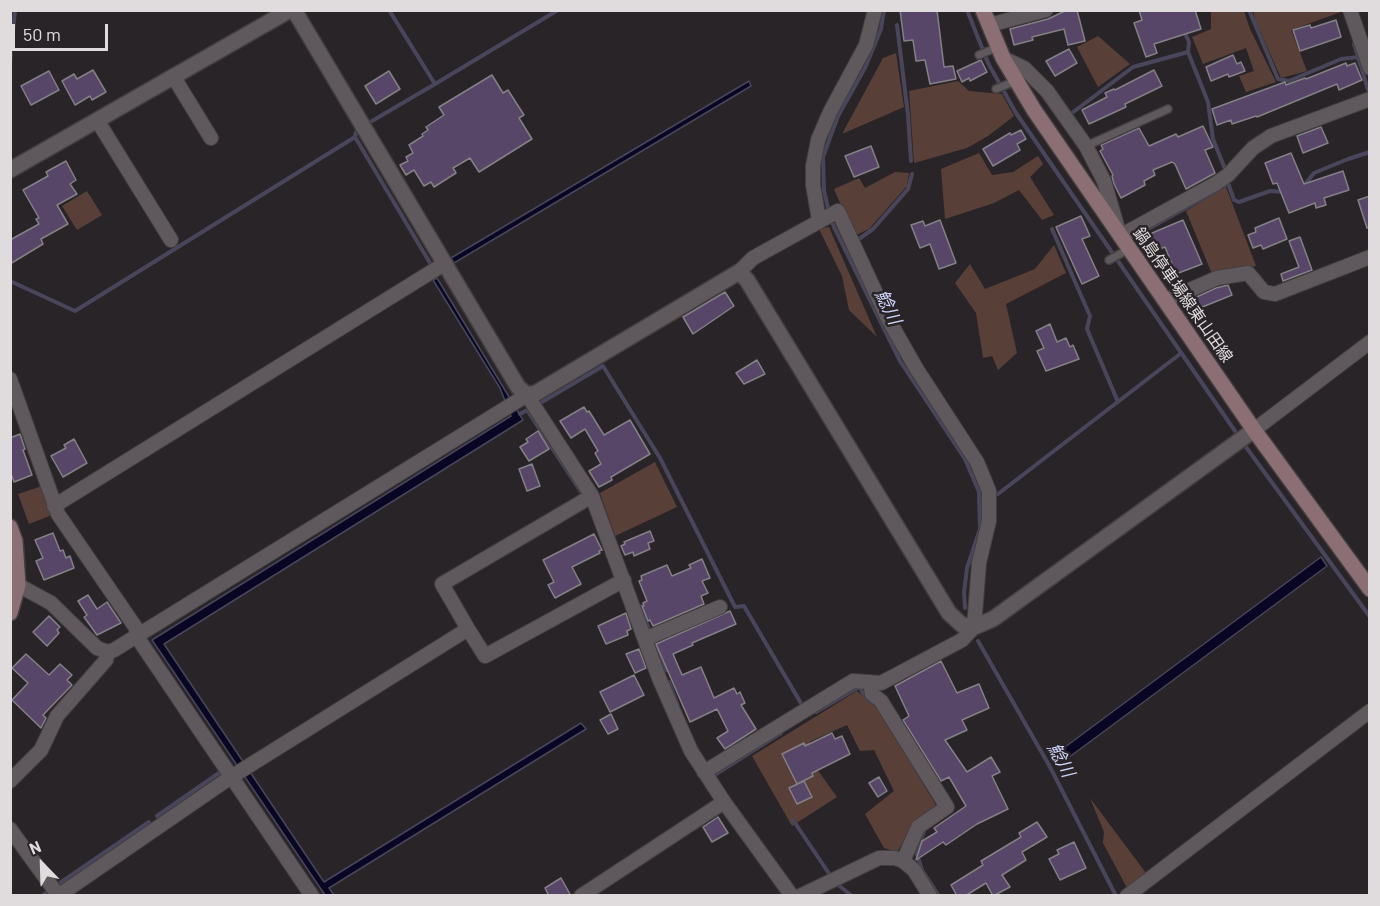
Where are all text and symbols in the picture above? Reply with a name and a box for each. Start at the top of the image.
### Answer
scale bar [15,12,111,50]
text: 50 m [23,23,61,45]
street label: 鍋島停車場線東山田線 [1129,224,1237,366]
water label: 鯰川 [870,286,906,328]
water label: 鯰川 [1043,739,1079,781]
north arrow [12,834,72,894]
text: N [26,836,43,858]

